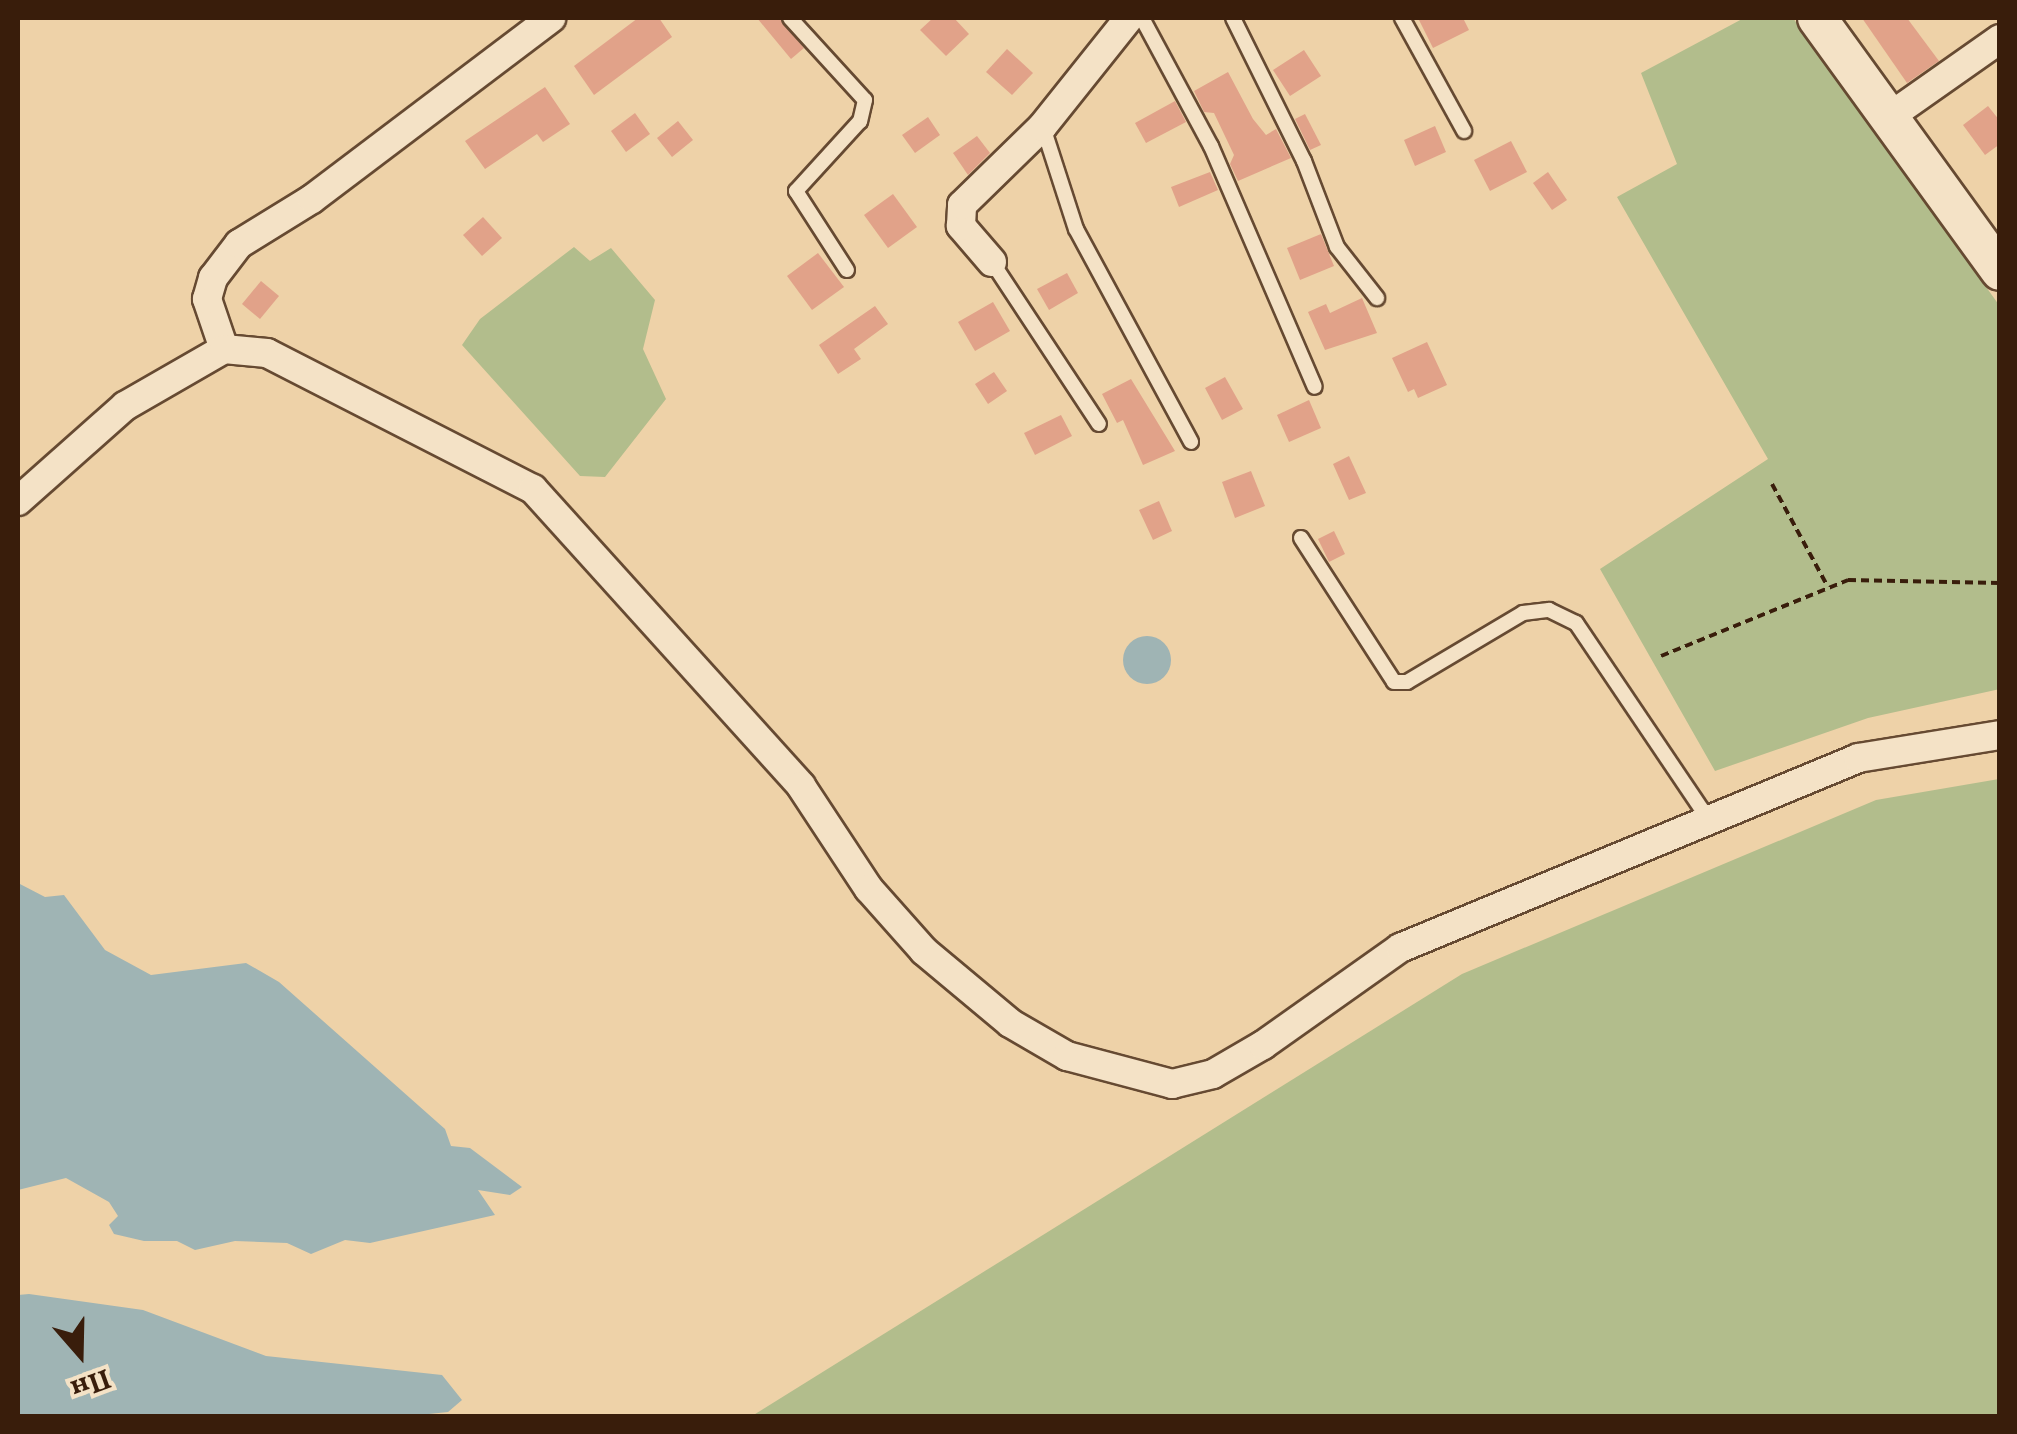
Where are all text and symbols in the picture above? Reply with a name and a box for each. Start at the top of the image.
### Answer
north arrow [30,1304,130,1404]
text: Пн [65,1358,116,1408]

